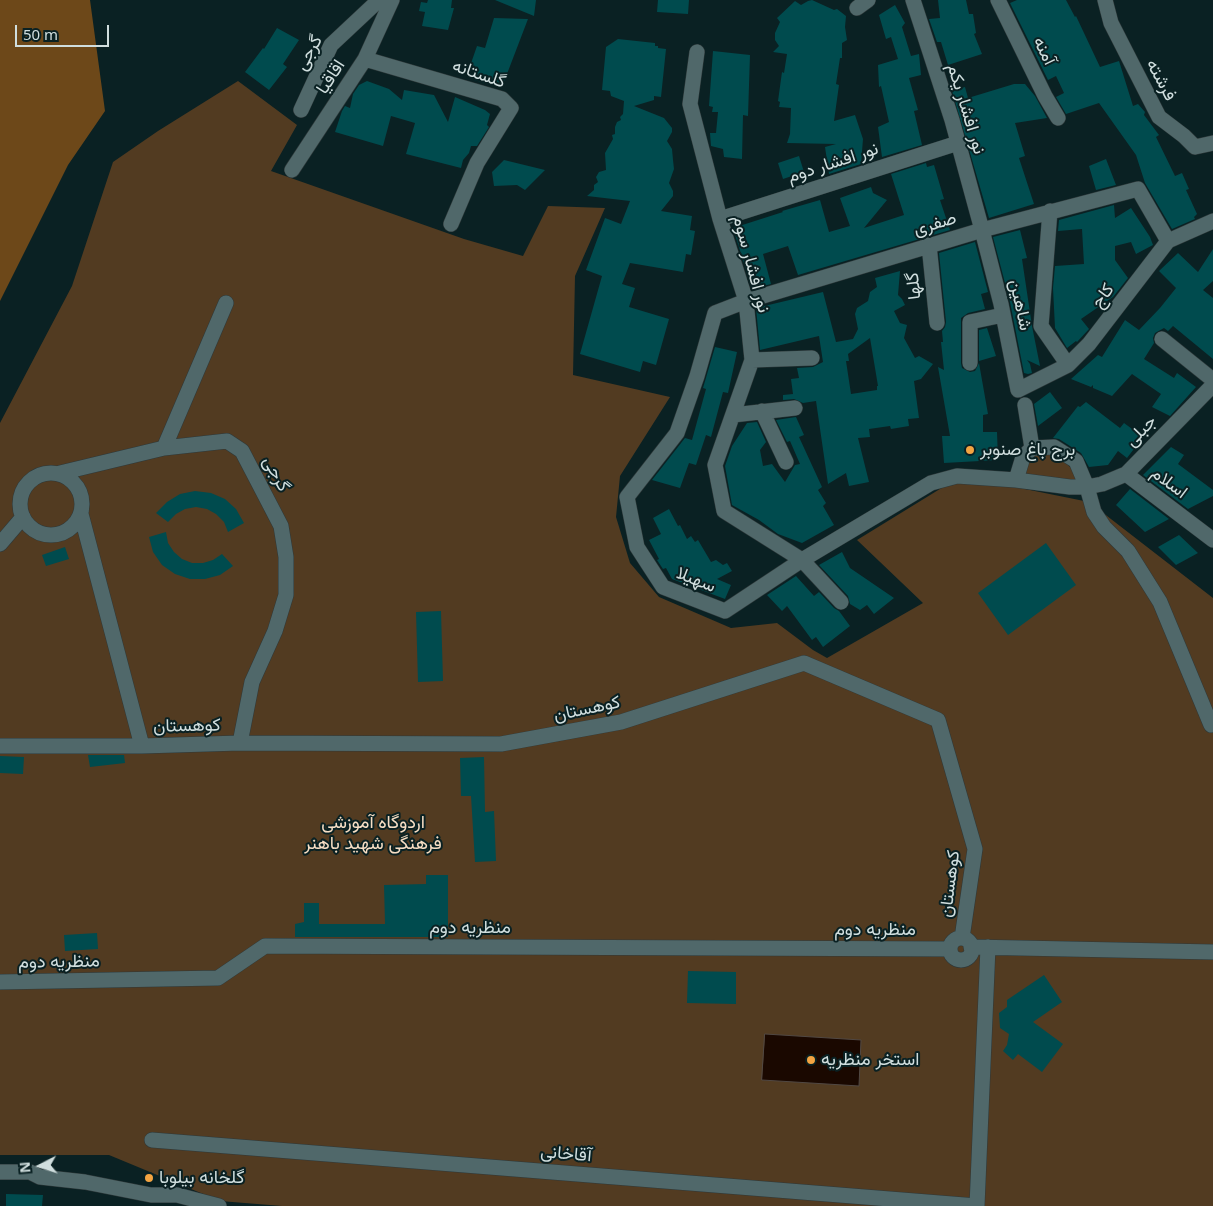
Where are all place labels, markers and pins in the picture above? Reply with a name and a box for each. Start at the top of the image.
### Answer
place label: برج باغ صنوبر [980,439,1075,461]
marker: برج باغ صنوبر [964,444,976,456]
place label: استخر منظریه [821,1049,919,1071]
marker: استخر منظریه [805,1054,817,1066]
place label: گلخانه بیلوبا [159,1167,244,1189]
marker: گلخانه بیلوبا [143,1172,155,1184]

